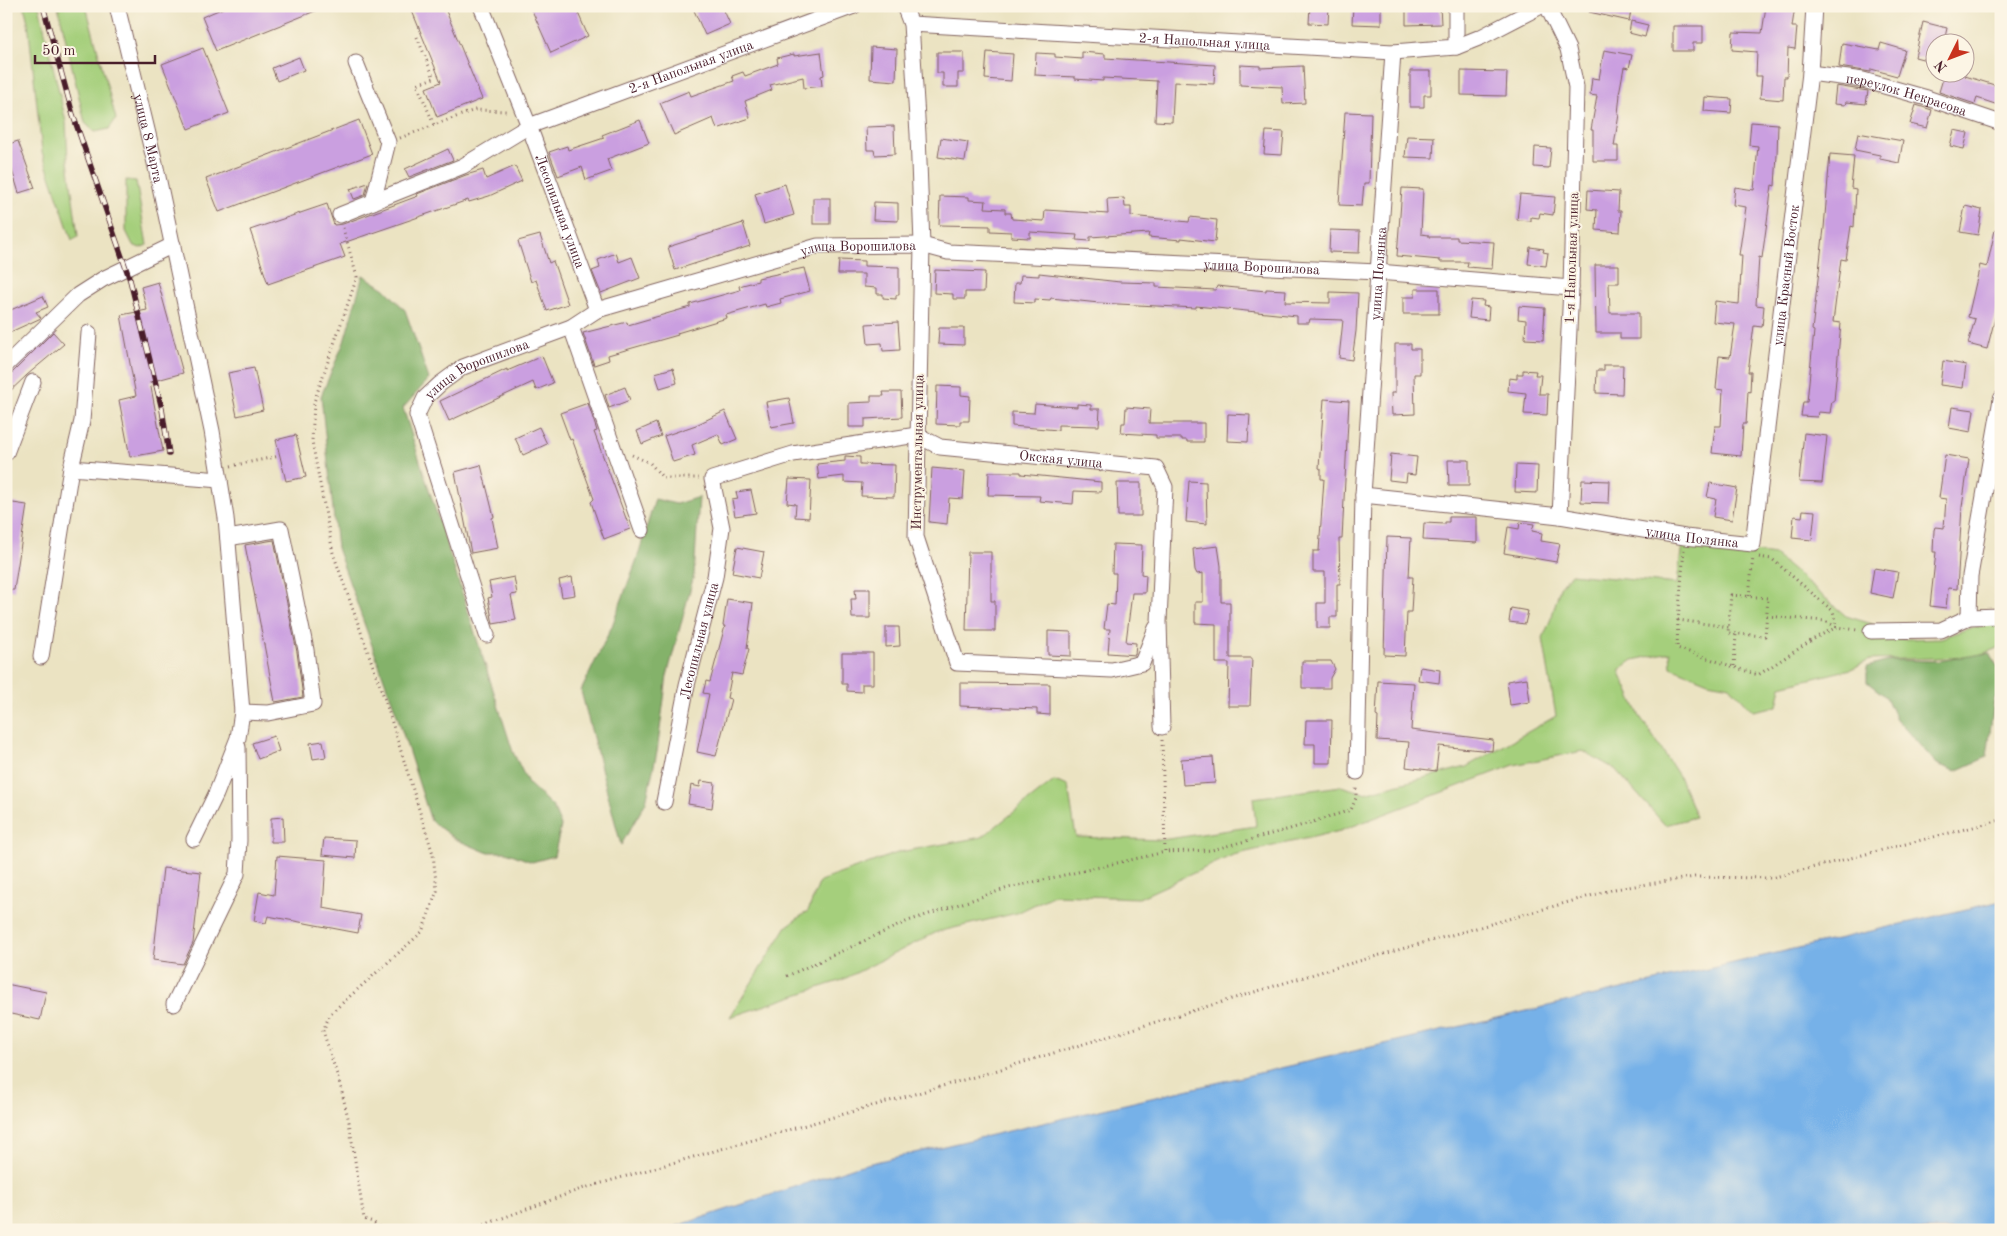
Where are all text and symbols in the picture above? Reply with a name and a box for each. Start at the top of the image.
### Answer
street label: 2-я Напольная улица [1138,31,1271,53]
scale bar [35,32,155,64]
north arrow [1924,32,1974,82]
street label: 2-я Напольная улица [627,38,755,97]
text: 50 m [42,44,76,59]
text: N [1932,57,1950,75]
street label: переулок Некрасова [1845,72,1968,119]
street label: улица 8 Марта [130,92,165,184]
street label: Лесопильная улица [532,153,587,270]
street label: 1-я Напольная улица [1563,192,1581,324]
street label: улица Красный Восток [1771,204,1802,347]
street label: улица Полянка [1369,226,1389,321]
street label: улица Ворошилова [799,239,916,259]
street label: улица Ворошилова [1203,258,1320,277]
street label: улица Ворошилова [422,337,531,402]
street label: Инструментальная улица [910,374,926,530]
street label: Окская улица [1018,449,1103,471]
street label: улица Полянка [1644,524,1739,550]
street label: Лесопильная улица [678,581,721,701]

